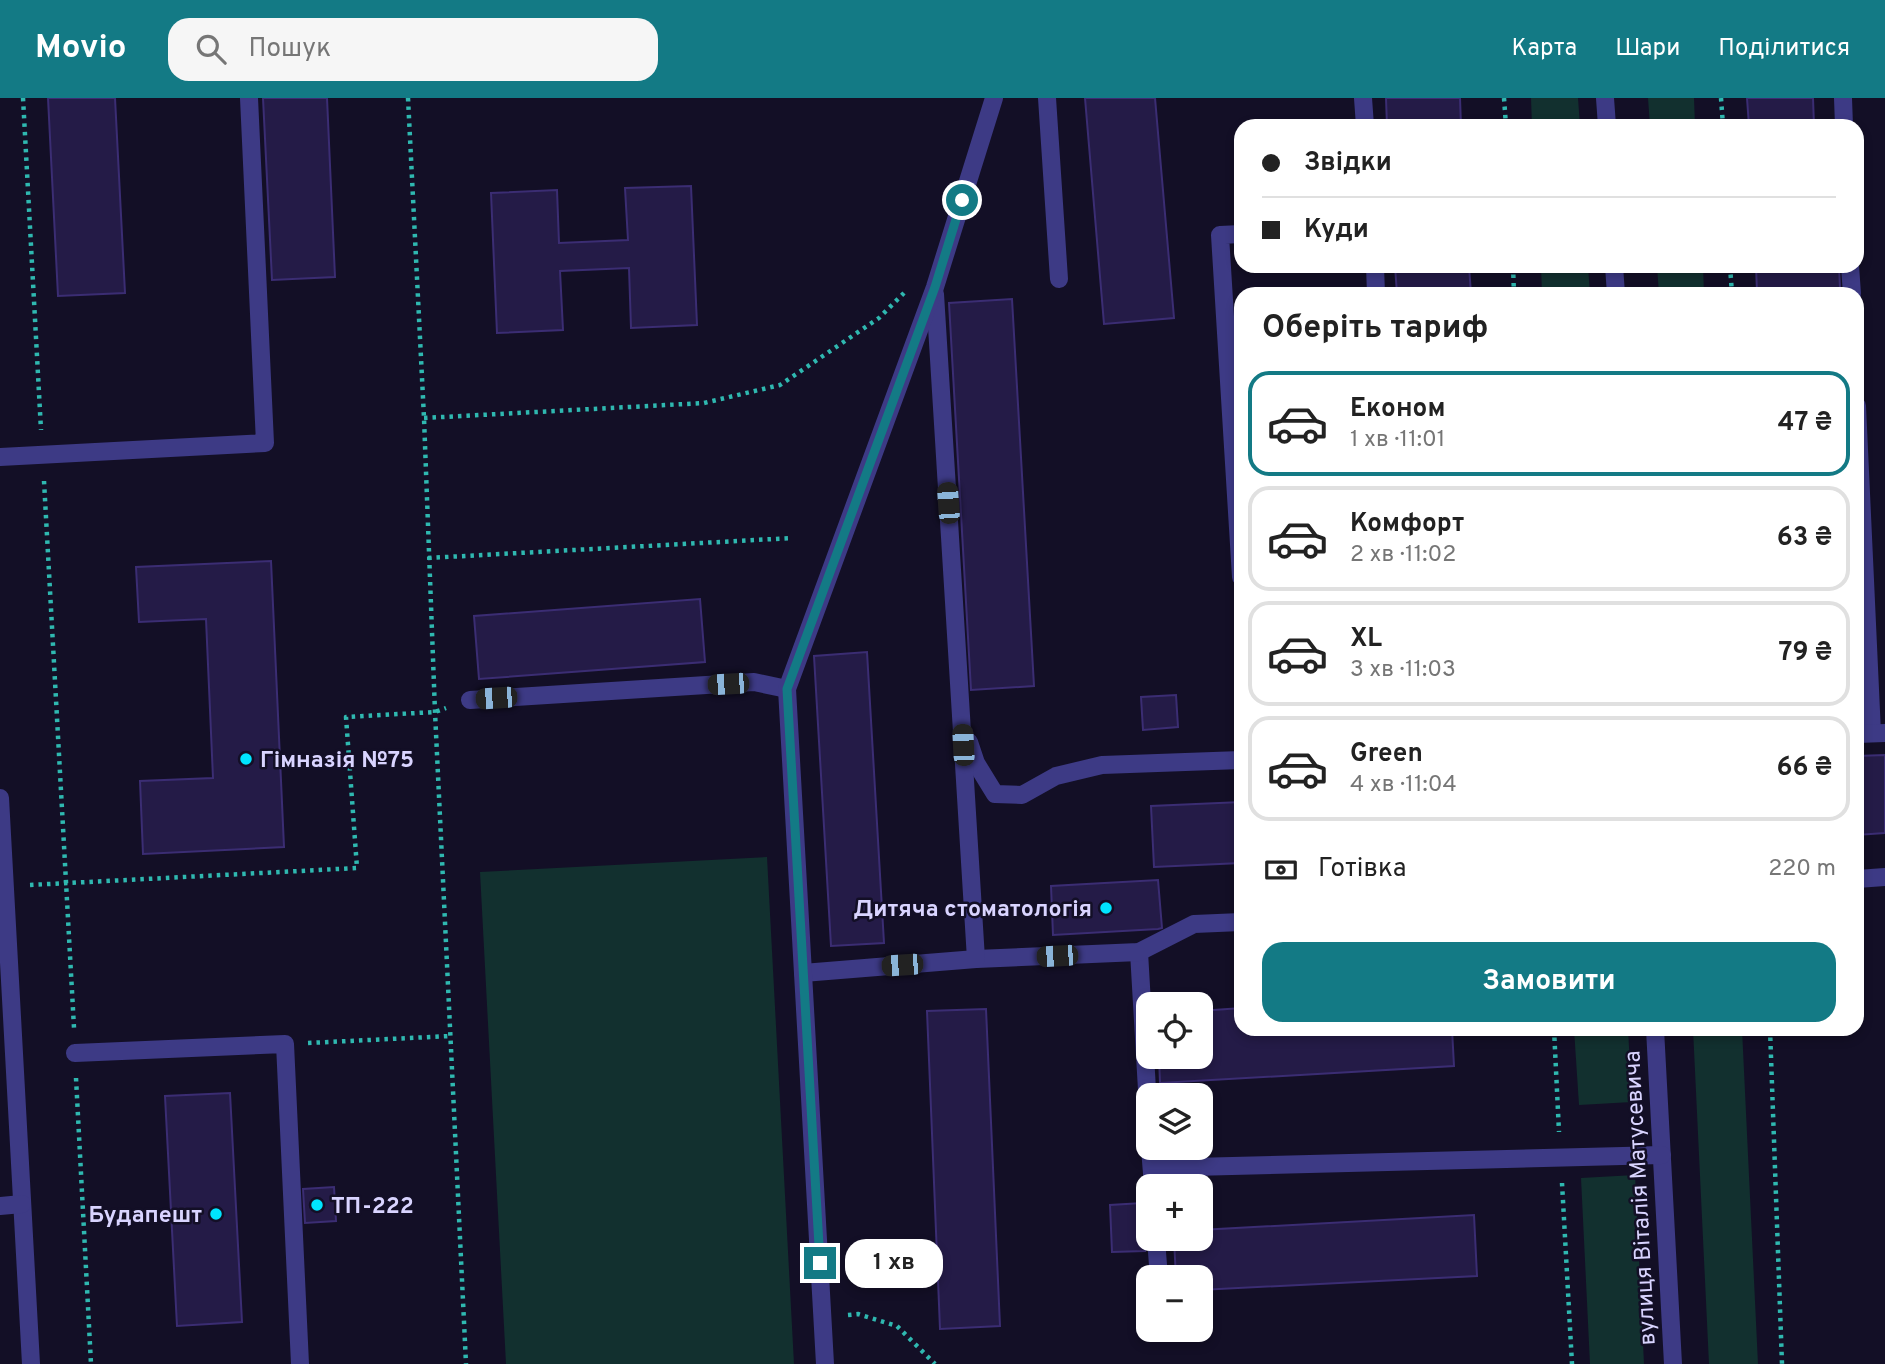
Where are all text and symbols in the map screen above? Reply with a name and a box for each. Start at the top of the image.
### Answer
search box [168,18,658,81]
text: Movio [35,28,126,70]
icon: search [192,30,230,68]
text: Пошук [248,33,331,66]
text: Карта [1512,34,1577,64]
text: Шари [1615,34,1680,64]
text: Поділитися [1718,34,1850,64]
text: Звідки [1304,147,1392,180]
route start [946,184,978,216]
text: Куди [1304,214,1369,247]
text: Оберіть тариф [1262,309,1488,349]
icon: car [1266,392,1329,455]
text: Економ [1350,393,1445,426]
text: 47 ₴ [1778,407,1832,440]
text: 1 хв · 11:01 [1350,426,1445,455]
car [937,481,960,525]
icon: car [1266,507,1329,570]
text: Комфорт [1350,508,1464,541]
text: 63 ₴ [1777,522,1832,555]
text: 2 хв · 11:02 [1350,541,1456,570]
icon: car [1266,622,1329,685]
text: XL [1350,623,1382,656]
text: 79 ₴ [1778,637,1832,670]
text: 3 хв · 11:03 [1350,656,1456,685]
car [707,672,750,696]
car [475,686,518,710]
car [952,723,975,767]
icon: car [1266,737,1329,800]
text: Green [1350,738,1423,771]
place label: Гімназія №75 [260,747,414,776]
marker: Гімназія №75 [238,751,254,767]
text: 66 ₴ [1776,752,1832,785]
text: 4 хв · 11:04 [1350,771,1457,800]
icon: cash [1262,851,1300,889]
text: Готівка [1318,853,1407,886]
text: 220 m [1768,855,1836,884]
place label: Дитяча стоматологія [853,896,1092,925]
marker: Дитяча стоматологія [1098,900,1114,916]
button: Замовити [1262,942,1836,1022]
car [1036,944,1079,968]
car [881,953,924,977]
map controls [1136,992,1213,1342]
button: locate [1136,992,1213,1069]
street label: вулиця Віталія Матусевича [1619,1050,1664,1346]
button: layers [1136,1083,1213,1160]
button: + [1136,1174,1213,1251]
place label: ТП-222 [331,1193,414,1222]
marker: ТП-222 [309,1197,325,1213]
place label: Будапешт [88,1202,202,1231]
marker: Будапешт [208,1206,224,1222]
callout: 1 хв [844,1238,942,1288]
route end [804,1247,836,1279]
text: 1 хв [873,1249,915,1278]
button: − [1136,1265,1213,1342]

